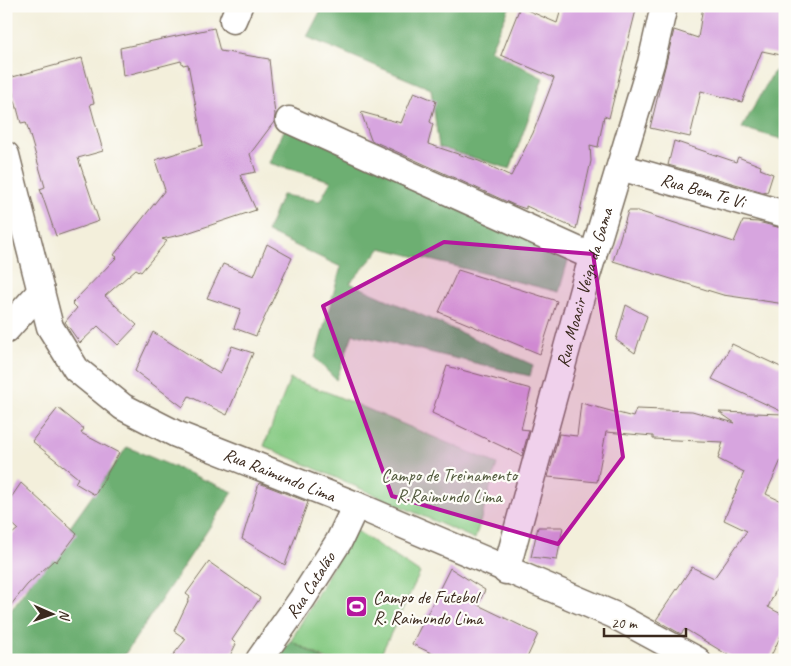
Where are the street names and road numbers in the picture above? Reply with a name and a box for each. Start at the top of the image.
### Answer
street label: Rua Bem Te Vi [658,168,750,214]
street label: Rua Moacir Veiga da Gama [551,204,618,370]
street label: Rua Raimundo Lima [220,443,340,507]
street label: Rua Catalão [281,546,341,622]

